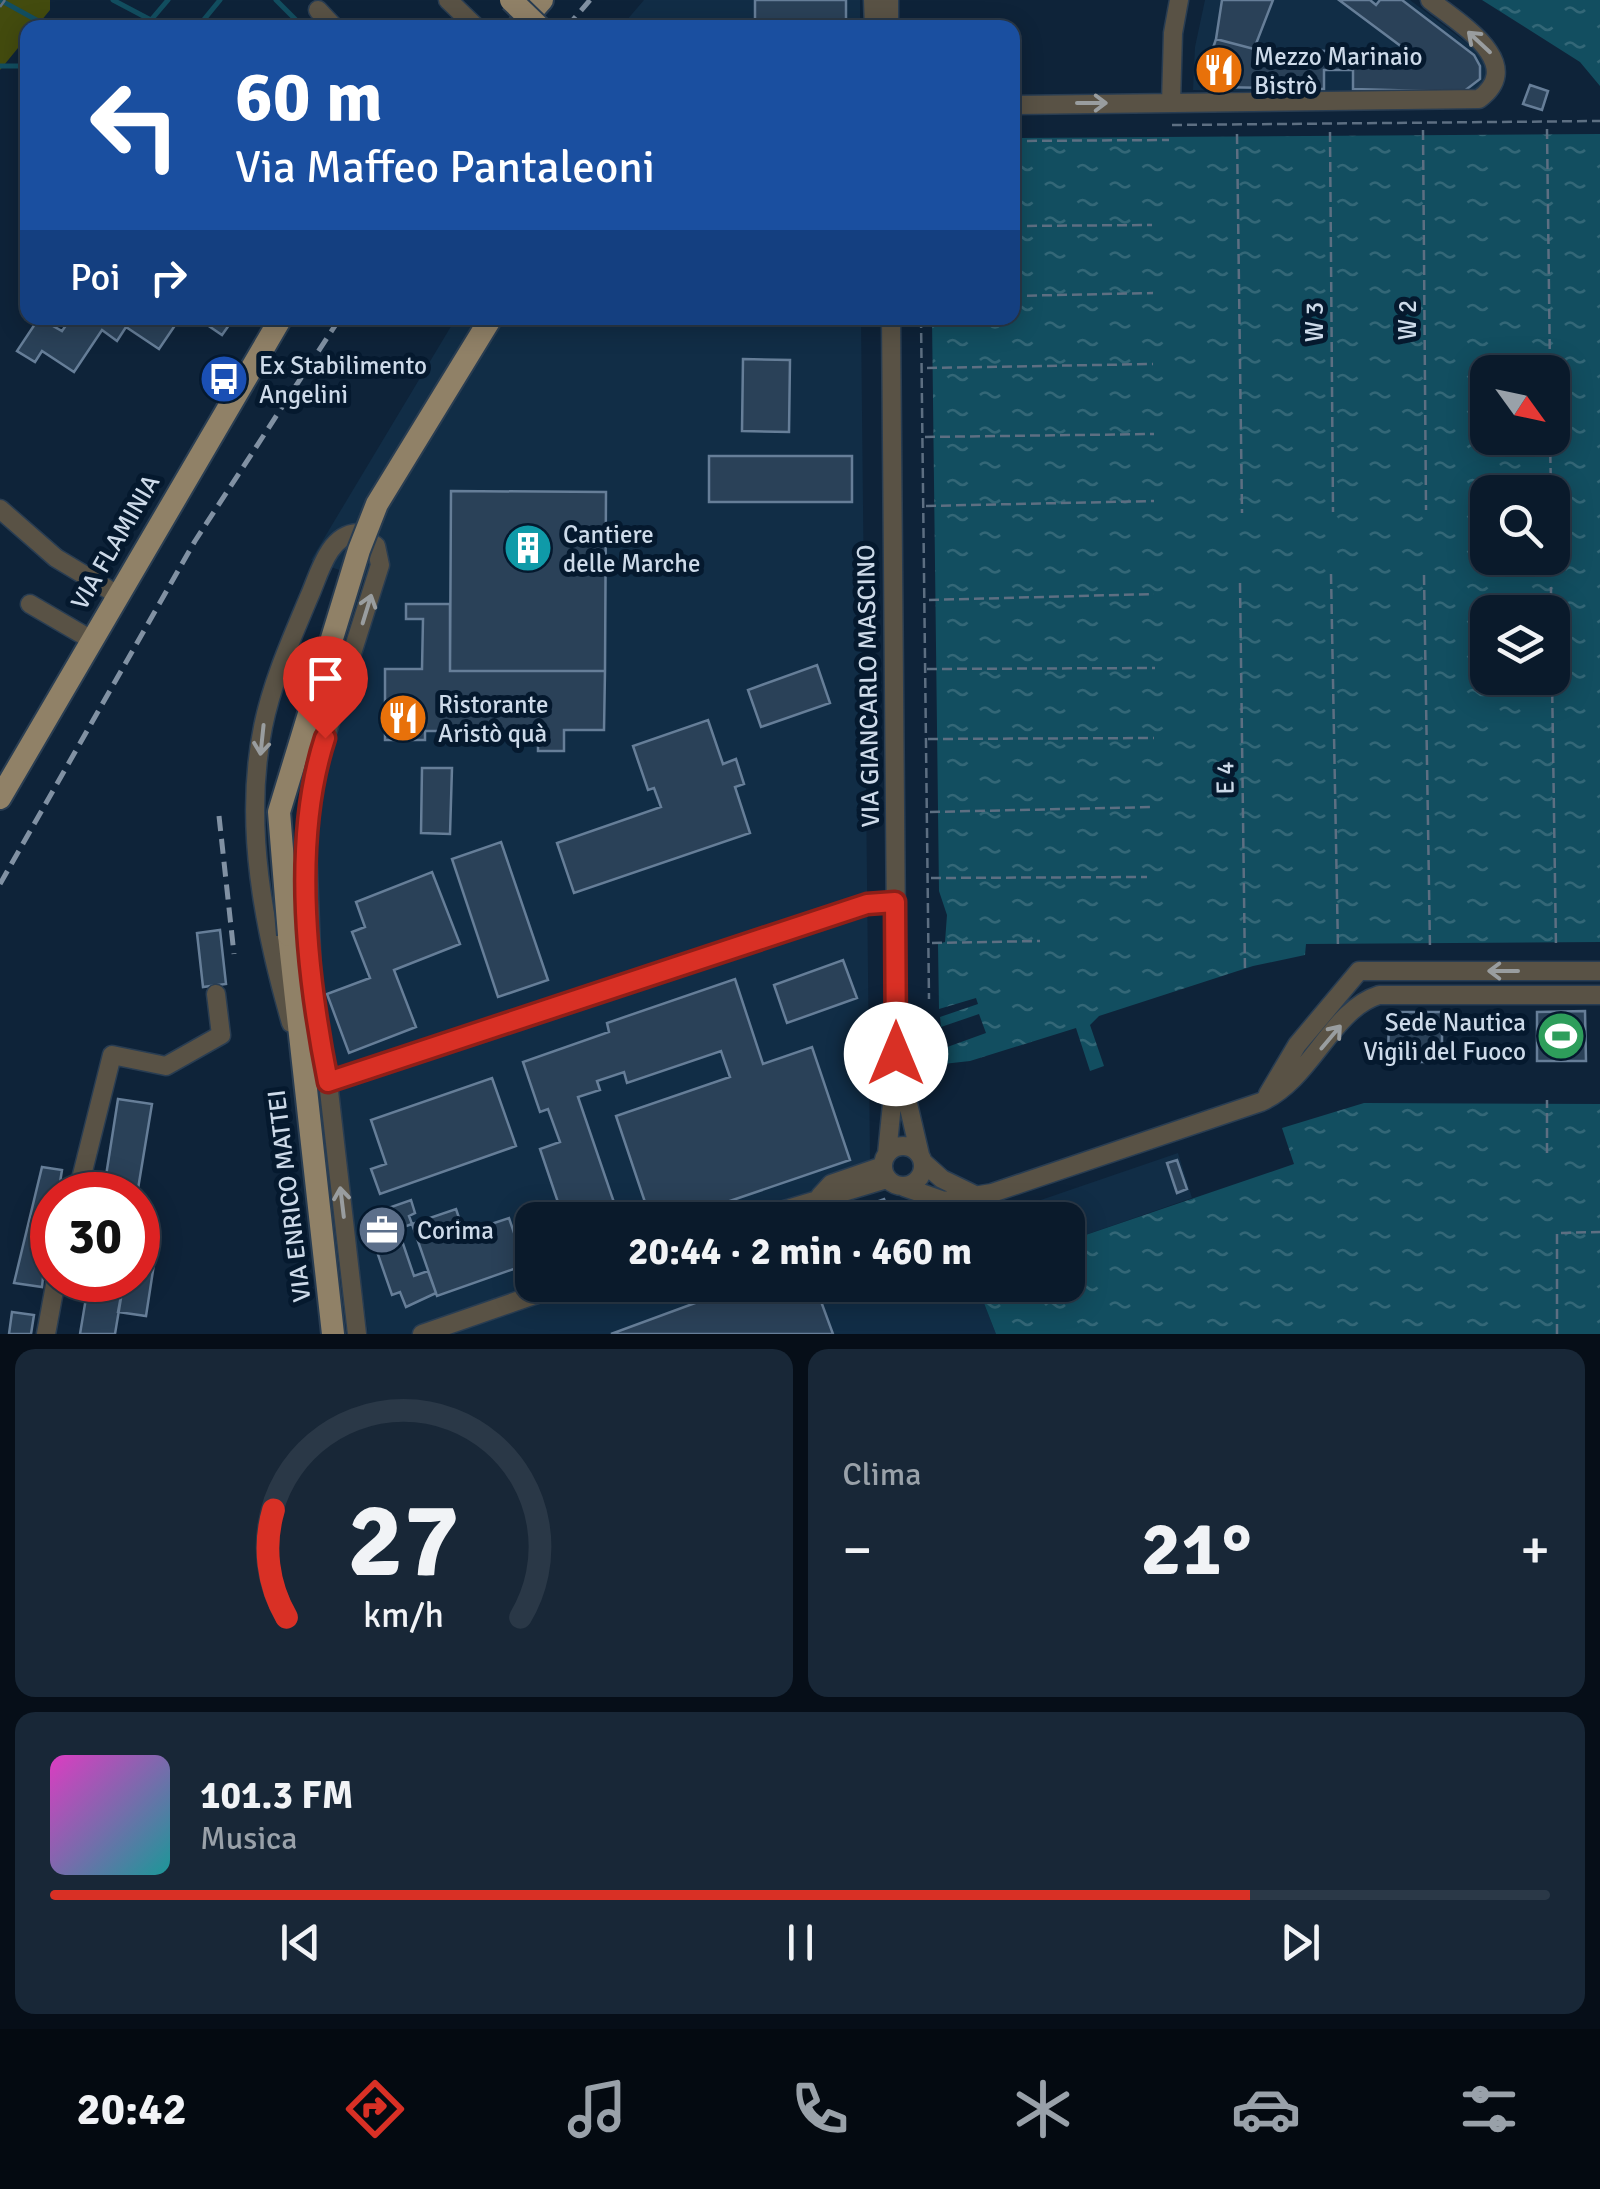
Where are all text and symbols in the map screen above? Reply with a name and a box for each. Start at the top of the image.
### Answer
one-way arrow [1468,30,1492,54]
place label: Mezzo Marinaio Bistrò [1254,41,1423,101]
restaurant icon: Mezzo Marinaio Bistrò [1193,44,1245,96]
text: 60 m [235,54,383,140]
icon: left [70,60,200,190]
one-way arrow [1075,94,1107,113]
text: Via Maffeo Pantaleoni [235,140,655,195]
icon: right [141,250,196,305]
text: Poi [70,254,121,301]
street label: W 2 [1392,300,1423,340]
street label: W 3 [1299,302,1330,342]
place label: Ex Stabilimento Angelini [259,350,427,410]
bus stop icon: Ex Stabilimento Angelini [198,353,250,405]
north arrow [1470,355,1570,455]
map controls [1470,355,1570,695]
street label: VIA FLAMINIA [64,469,166,615]
button: search [1470,475,1570,575]
place label: Cantiere delle Marche [563,519,700,579]
building icon: Cantiere delle Marche [502,522,554,574]
street label: VIA GIANCARLO MASCINO [850,544,886,828]
one-way arrow [359,593,377,625]
button: layers [1470,595,1570,695]
pin [283,636,368,739]
icon: arrive [298,651,353,706]
place label: Ristorante Aristò quà [438,689,549,749]
restaurant icon: Ristorante Aristò quà [377,692,429,744]
one-way arrow [252,723,271,756]
street label: E 4 [1209,761,1241,795]
one-way arrow [1487,962,1520,980]
position arrow [844,1002,948,1106]
place label: Sede Nautica Vigili del Fuoco [1363,1007,1526,1067]
sports icon: Sede Nautica Vigili del Fuoco [1535,1010,1587,1062]
one-way arrow [1320,1024,1342,1050]
street label: VIA ENRICO MATTEI [261,1088,317,1304]
speed limit sign: 30 [30,1172,160,1302]
one-way arrow [332,1187,351,1219]
office icon: Corima [356,1204,408,1256]
place label: Corima [417,1215,494,1246]
text: 20:44 · 2 min · 460 m [628,1228,972,1275]
text: Clima [843,1455,921,1494]
text: 27 [348,1477,460,1605]
text: 21° [1141,1503,1252,1596]
text: − [843,1516,872,1584]
text: + [1520,1516,1550,1584]
text: km/h [363,1593,444,1637]
text: 101.3 FM [200,1772,353,1819]
text: Musica [200,1819,297,1858]
icon: previous [273,1915,328,1970]
icon: pause [773,1915,828,1970]
icon: next [1273,1915,1328,1970]
icon: directions [340,2074,410,2144]
icon: music [562,2074,632,2144]
icon: phone [785,2074,855,2144]
icon: climate [1008,2074,1078,2144]
icon: car [1231,2074,1301,2144]
icon: filters [1454,2074,1524,2144]
text: 20:42 [76,2082,187,2137]

